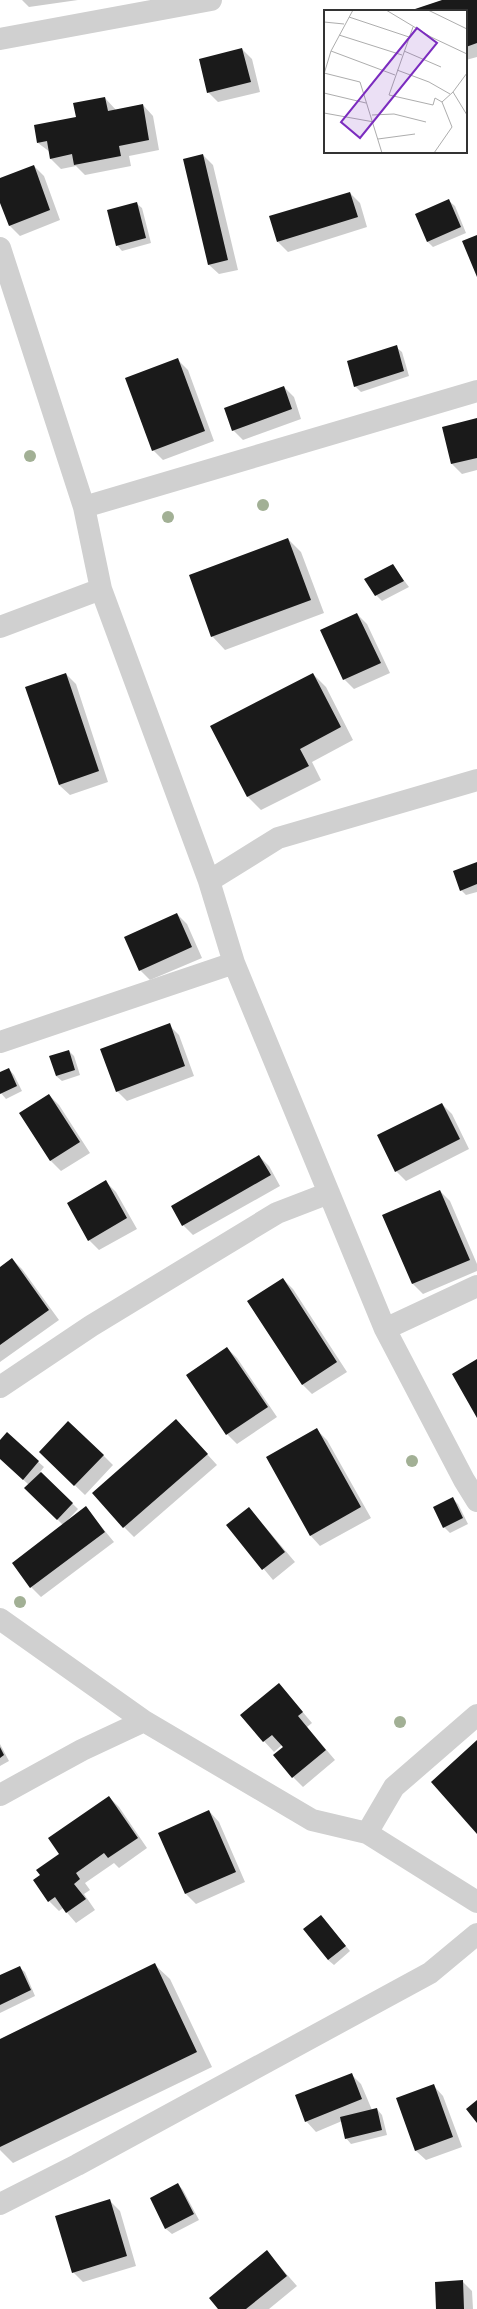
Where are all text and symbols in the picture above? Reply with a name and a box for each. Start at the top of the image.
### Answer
inset map [324,10,467,153]

